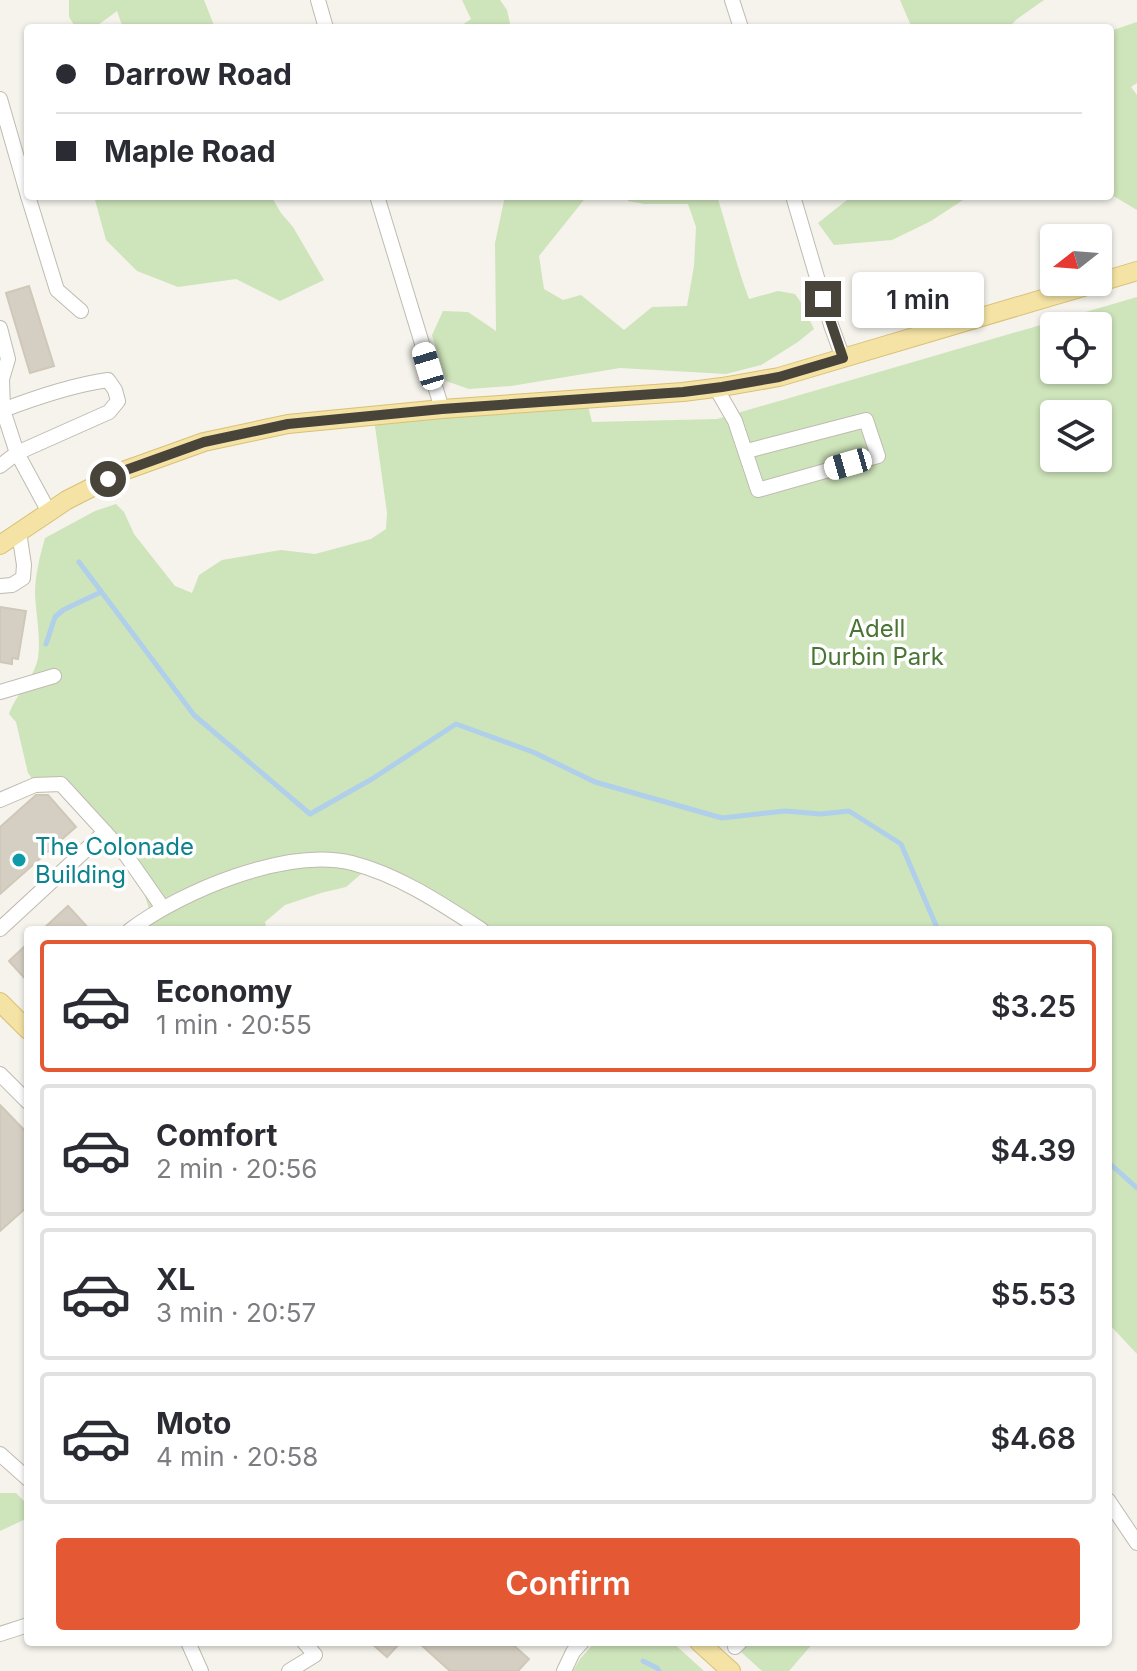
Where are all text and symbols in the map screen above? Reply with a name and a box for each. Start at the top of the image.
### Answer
text: Darrow Road [104,56,292,92]
text: Maple Road [104,133,276,169]
north arrow [1040,224,1112,296]
map controls [1040,224,1112,472]
callout: 1 min [851,271,983,327]
route end [805,281,841,317]
text: 1 min [886,284,950,315]
button: locate [1040,312,1112,384]
car [410,340,446,392]
button: layers [1040,400,1112,472]
car [822,446,874,482]
route start [90,461,126,497]
park label: Adell Durbin Park [810,614,944,671]
place label: The Colonade Building [35,832,194,889]
marker: The Colonade Building [10,851,28,869]
icon: car [60,970,132,1042]
text: Economy [156,973,292,1009]
text: $3.25 [991,988,1076,1024]
text: 1 min · 20:55 [156,1009,312,1040]
icon: car [60,1114,132,1186]
text: Comfort [156,1117,277,1153]
text: $4.39 [990,1132,1076,1168]
text: 2 min · 20:56 [156,1153,317,1184]
icon: car [60,1258,132,1330]
text: XL [156,1261,195,1297]
text: $5.53 [991,1276,1076,1312]
text: 3 min · 20:57 [156,1297,316,1328]
icon: car [60,1402,132,1474]
text: Moto [156,1405,231,1441]
text: $4.68 [990,1420,1076,1456]
text: 4 min · 20:58 [156,1441,318,1472]
button: Confirm [56,1538,1080,1630]

